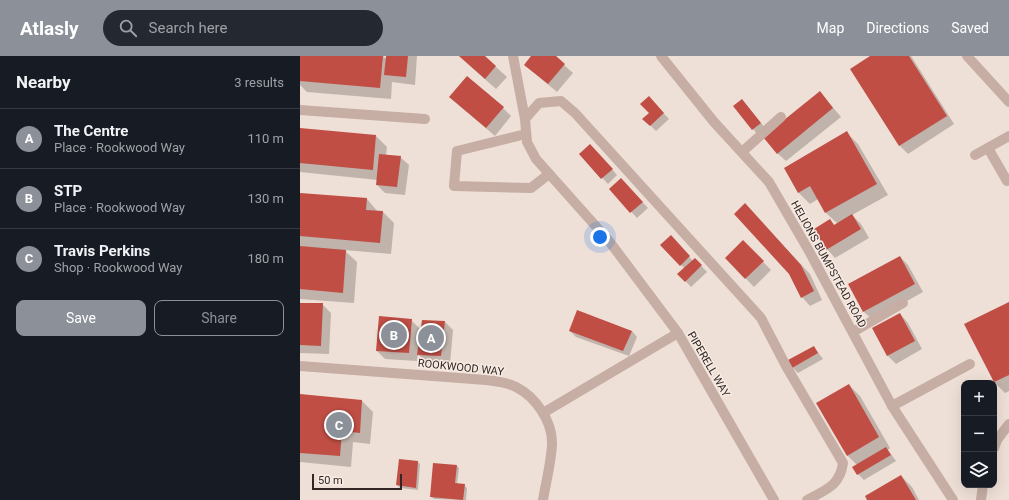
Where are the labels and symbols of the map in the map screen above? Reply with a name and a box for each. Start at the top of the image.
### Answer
street label: HELIONS BUMPSTEAD ROAD [788,198,869,330]
your location [590,227,610,247]
pin: B [381,320,407,350]
pin: A [418,323,444,353]
street label: PIPERELL WAY [685,329,733,400]
street label: ROOKWOOD WAY [417,357,505,379]
pin: C [326,410,352,440]
scale bar [312,472,402,491]

